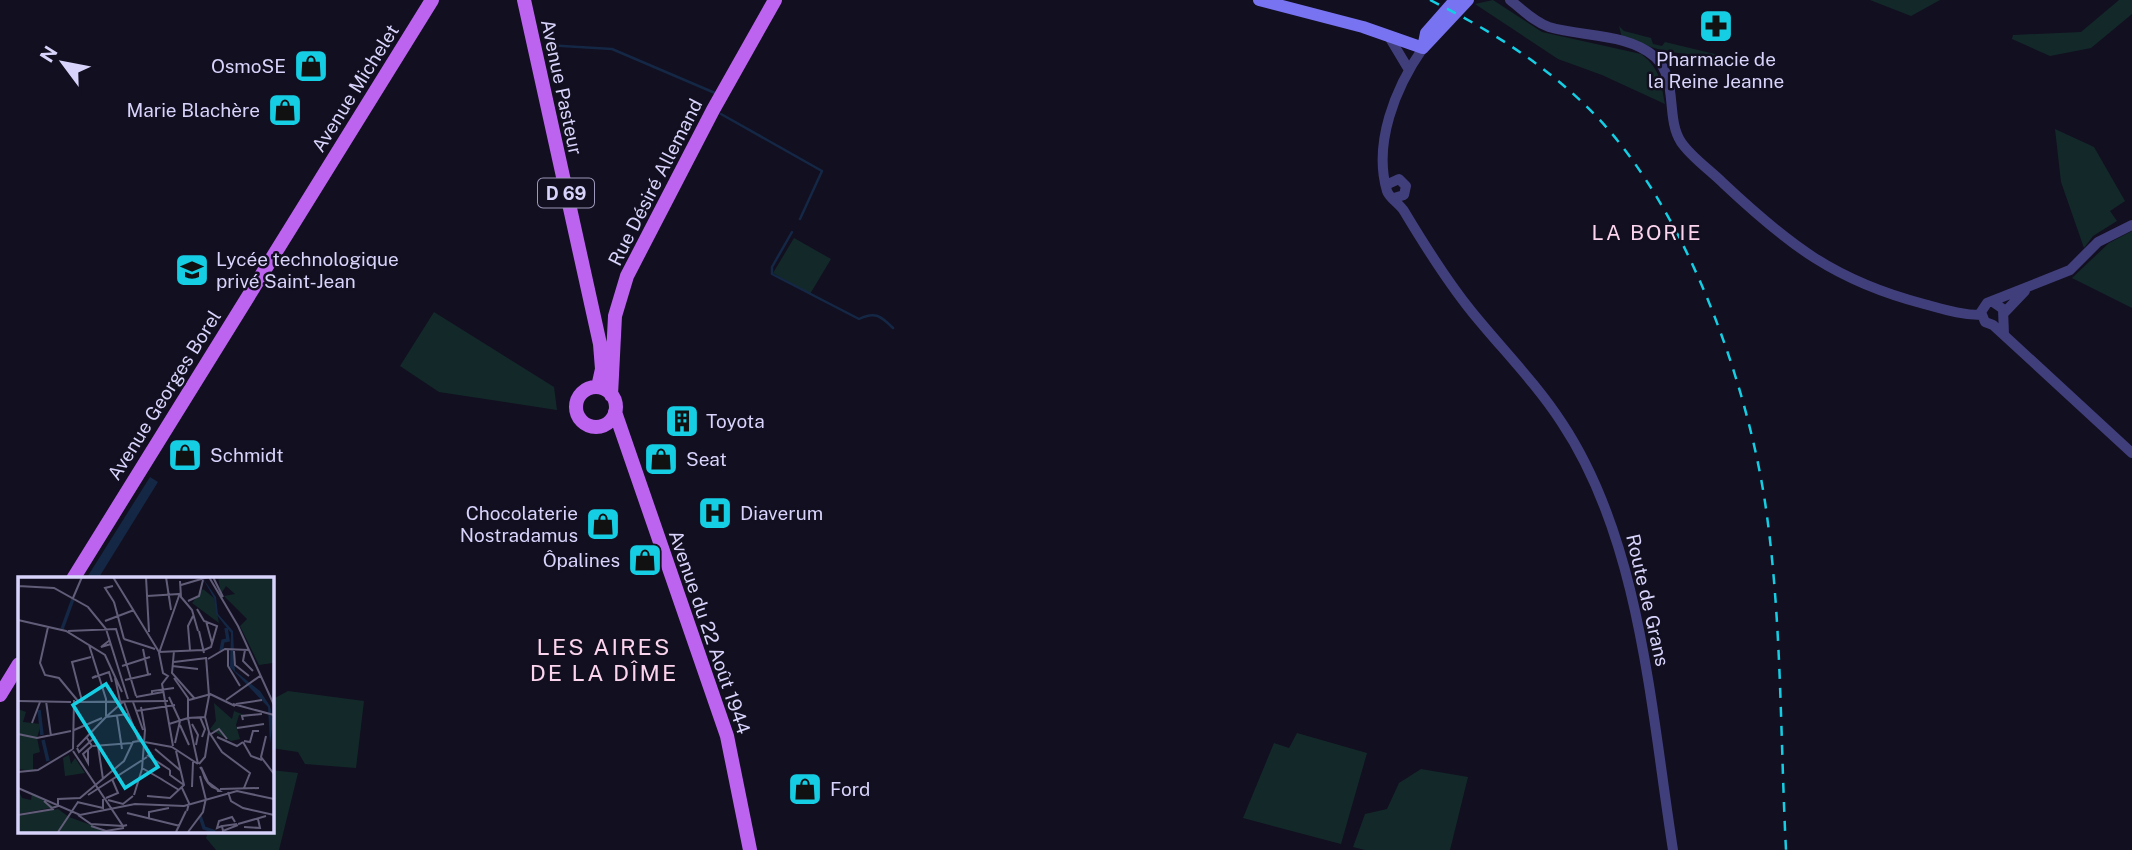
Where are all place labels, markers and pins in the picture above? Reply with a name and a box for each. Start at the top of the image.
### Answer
pharmacy icon: Pharmacie de la Reine Jeanne [1697,7,1735,45]
shop icon: OsmoSE [292,47,330,85]
place label: Pharmacie de la Reine Jeanne [1648,48,1784,92]
place label: OsmoSE [211,55,286,77]
shop icon: Marie Blachère [266,91,304,129]
place label: Marie Blachère [126,99,260,121]
place label: Lycée technologique privé Saint-Jean [216,248,399,292]
school or university icon: Lycée technologique privé Saint-Jean [173,251,211,289]
building icon: Toyota [663,402,701,440]
place label: Toyota [706,410,765,432]
shop icon: Schmidt [166,436,204,474]
shop icon: Seat [642,440,680,478]
place label: Schmidt [210,444,284,466]
place label: Seat [686,448,727,470]
hospital icon: Diaverum [696,494,734,532]
place label: Chocolaterie Nostradamus [460,502,578,546]
place label: Diaverum [740,502,823,524]
shop icon: Chocolaterie Nostradamus [584,505,622,543]
shop icon: Ôpalines [626,541,664,579]
place label: Ôpalines [543,549,620,571]
shop icon: Ford [786,770,824,808]
place label: Ford [830,778,870,800]

